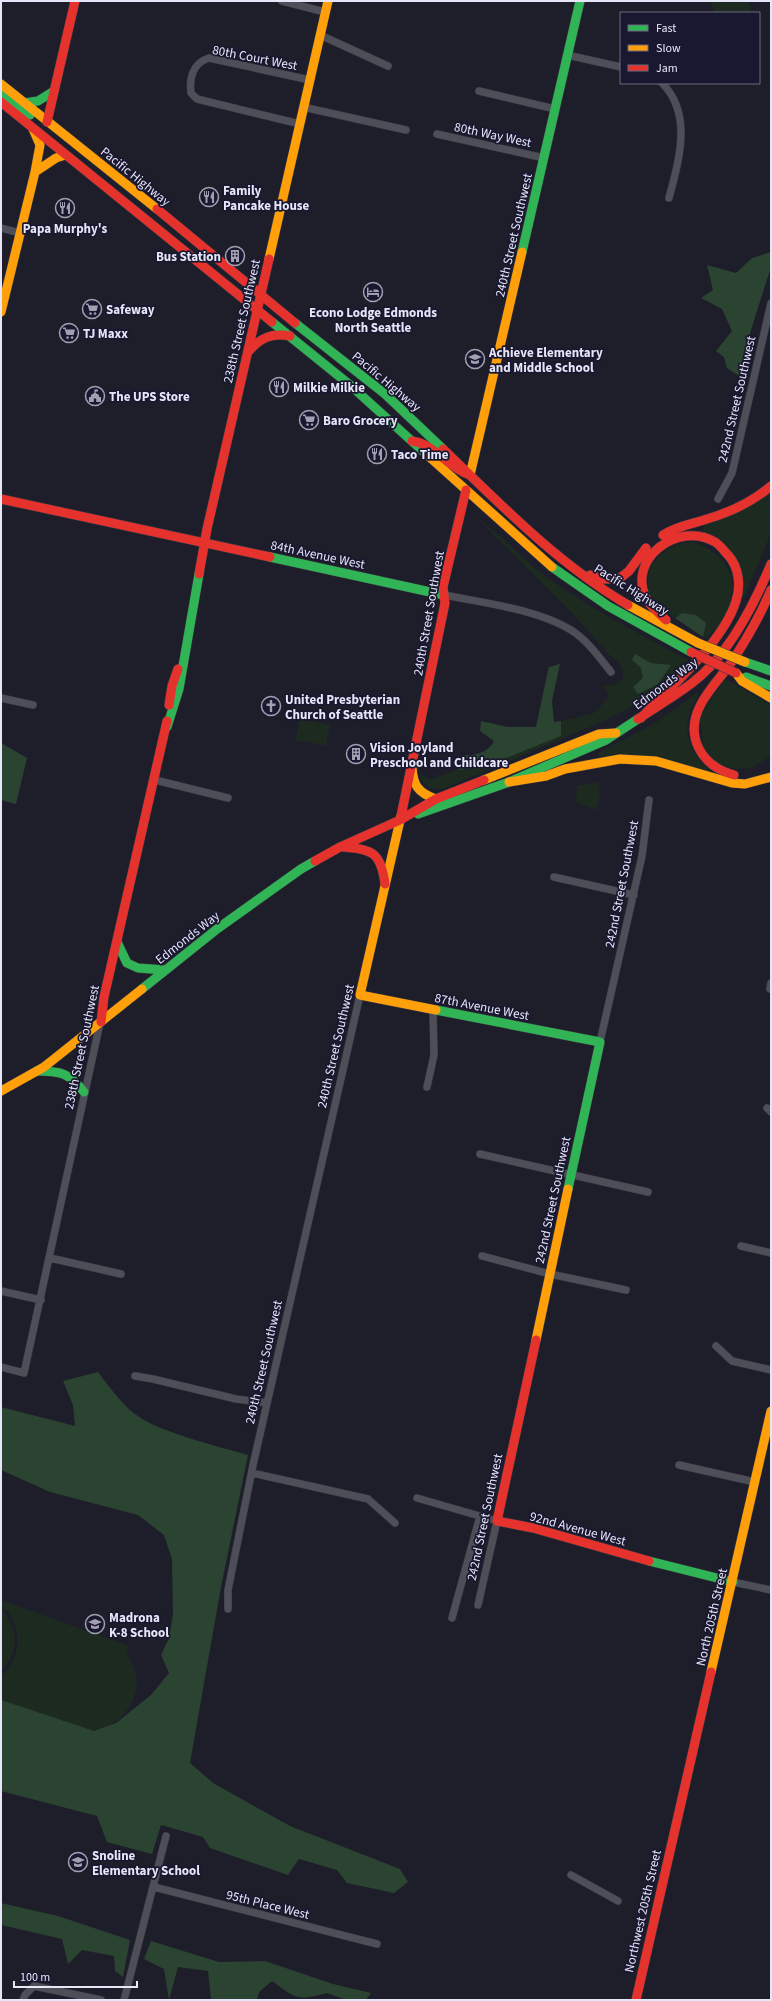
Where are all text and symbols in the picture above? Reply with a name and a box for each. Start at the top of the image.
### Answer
legend [620,12,760,84]
text: Fast [656,20,676,37]
text: Slow [656,40,681,57]
street label: 80th Court West [211,41,299,75]
text: Jam [656,60,678,77]
street label: 80th Way West [453,118,534,152]
street label: Pacific Highway [97,143,174,211]
street label: 240th Street Southwest [491,171,537,299]
place label: Family Pancake House [223,182,310,215]
restaurant icon: Family Pancake House [198,186,220,208]
restaurant icon: Papa Murphy's [54,197,76,219]
place label: Papa Murphy's [23,220,107,238]
building icon: Bus Station [224,245,246,267]
place label: Bus Station [156,248,221,266]
street label: 238th Street Southwest [219,257,265,385]
hotel icon: Econo Lodge Edmonds North Seattle [362,281,384,303]
supermarket icon: Safeway [81,298,103,320]
place label: Safeway [106,301,155,319]
place label: Econo Lodge Edmonds North Seattle [309,304,437,337]
supermarket icon: TJ Maxx [58,322,80,344]
place label: TJ Maxx [83,325,128,343]
street label: 242nd Street Southwest [714,334,760,464]
place label: Achieve Elementary and Middle School [488,344,603,377]
street label: Pacific Highway [348,348,425,416]
school or university icon: Achieve Elementary and Middle School [464,348,486,370]
restaurant icon: Milkie Milkie [268,376,290,398]
place label: Milkie Milkie [293,379,365,397]
public building icon: The UPS Store [84,385,106,407]
place label: The UPS Store [109,388,190,406]
supermarket icon: Baro Grocery [298,409,320,431]
place label: Baro Grocery [323,412,398,430]
restaurant icon: Taco Time [366,443,388,465]
place label: Taco Time [391,446,449,464]
street label: 84th Avenue West [269,536,367,574]
street label: 240th Street Southwest [409,549,449,677]
street label: Pacific Highway [591,560,672,620]
street label: Edmonds Way [630,654,702,714]
place label: United Presbyterian Church of Seattle [285,691,400,724]
church icon: United Presbyterian Church of Seattle [260,695,282,717]
place label: Vision Joyland Preschool and Childcare [369,739,508,772]
building icon: Vision Joyland Preschool and Childcare [345,743,367,765]
street label: 242nd Street Southwest [601,818,643,949]
street label: Edmonds Way [152,907,223,969]
street label: 240th Street Southwest [313,982,359,1110]
street label: 238th Street Southwest [60,983,104,1111]
street label: 87th Avenue West [433,989,531,1025]
street label: 242nd Street Southwest [531,1134,575,1265]
street label: 240th Street Southwest [241,1298,287,1426]
street label: 242nd Street Southwest [463,1451,507,1582]
street label: 92nd Avenue West [528,1507,628,1551]
street label: North 205th Street [692,1566,732,1668]
place label: Madrona K-8 School [109,1609,169,1642]
school or university icon: Madrona K-8 School [84,1613,106,1635]
place label: Snoline Elementary School [92,1847,200,1880]
street label: Northwest 205th Street [620,1848,666,1974]
school or university icon: Snoline Elementary School [67,1851,89,1873]
street label: 95th Place West [224,1886,312,1924]
scale bar [14,1963,137,1989]
text: 100 m [20,1969,50,1986]

